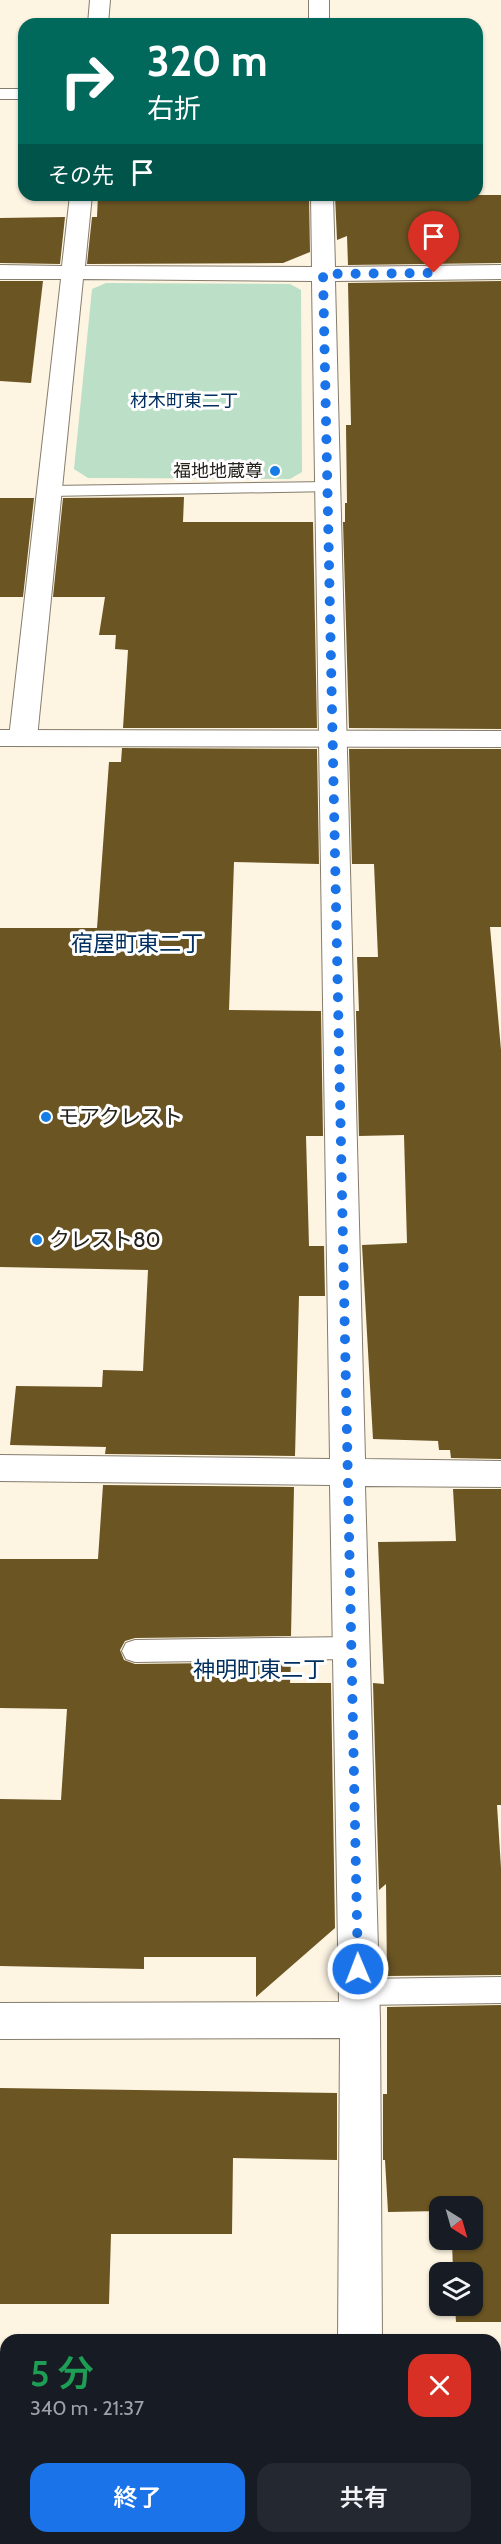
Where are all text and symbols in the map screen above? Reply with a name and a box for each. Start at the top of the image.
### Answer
text: 320 m [147,35,267,87]
icon: right [48,42,126,120]
text: 右折 [147,92,201,125]
icon: arrive [126,156,159,189]
text: その先 [48,162,114,189]
pin [408,211,459,273]
icon: arrive [417,220,450,253]
district label: 材木町東二丁 [130,390,238,412]
place label: 福地地蔵尊 [173,460,263,482]
marker: 福地地蔵尊 [268,464,282,478]
district label: 宿屋町東二丁 [71,930,203,957]
place label: モアクレスト [58,1104,183,1129]
marker: モアクレスト [39,1110,53,1124]
place label: クレスト80 [49,1227,160,1252]
marker: クレスト80 [30,1233,44,1247]
district label: 神明町東二丁 [193,1656,325,1683]
position arrow [326,1937,390,2001]
north arrow [429,2196,483,2250]
map controls [429,2196,483,2316]
button: layers [429,2262,483,2316]
text: 5 分 [30,2351,94,2395]
button: close [408,2354,471,2417]
text: 340 m · 21:37 [30,2396,144,2420]
button: 終了 [30,2463,245,2532]
button: 共有 [257,2463,471,2532]

